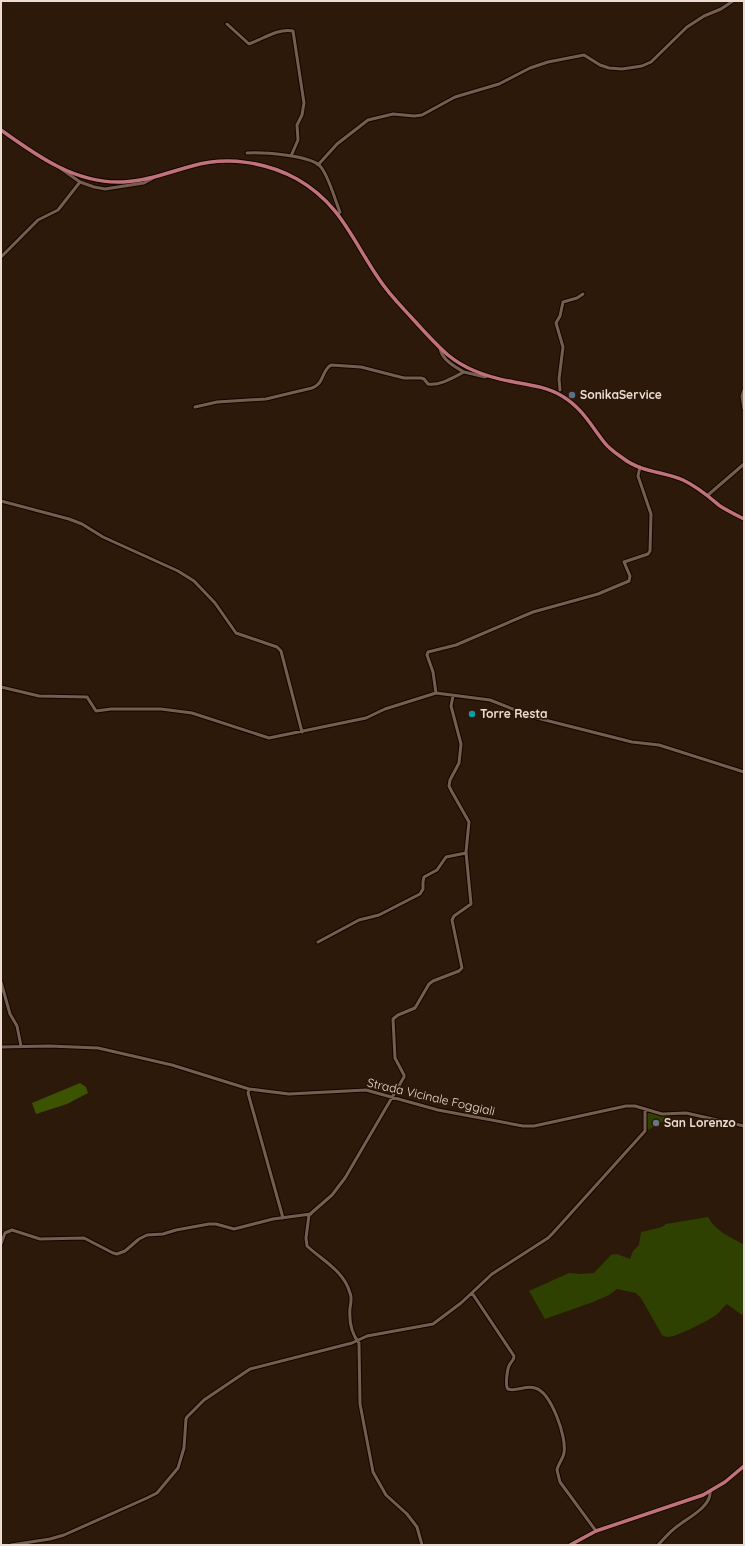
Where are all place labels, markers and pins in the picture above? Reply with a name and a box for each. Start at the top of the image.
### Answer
place label: SonikaService [580,387,662,402]
marker: SonikaService [567,390,577,400]
place label: Torre Resta [480,706,548,721]
marker: Torre Resta [467,709,477,719]
place label: San Lorenzo [664,1115,736,1130]
marker: San Lorenzo [651,1118,661,1128]

